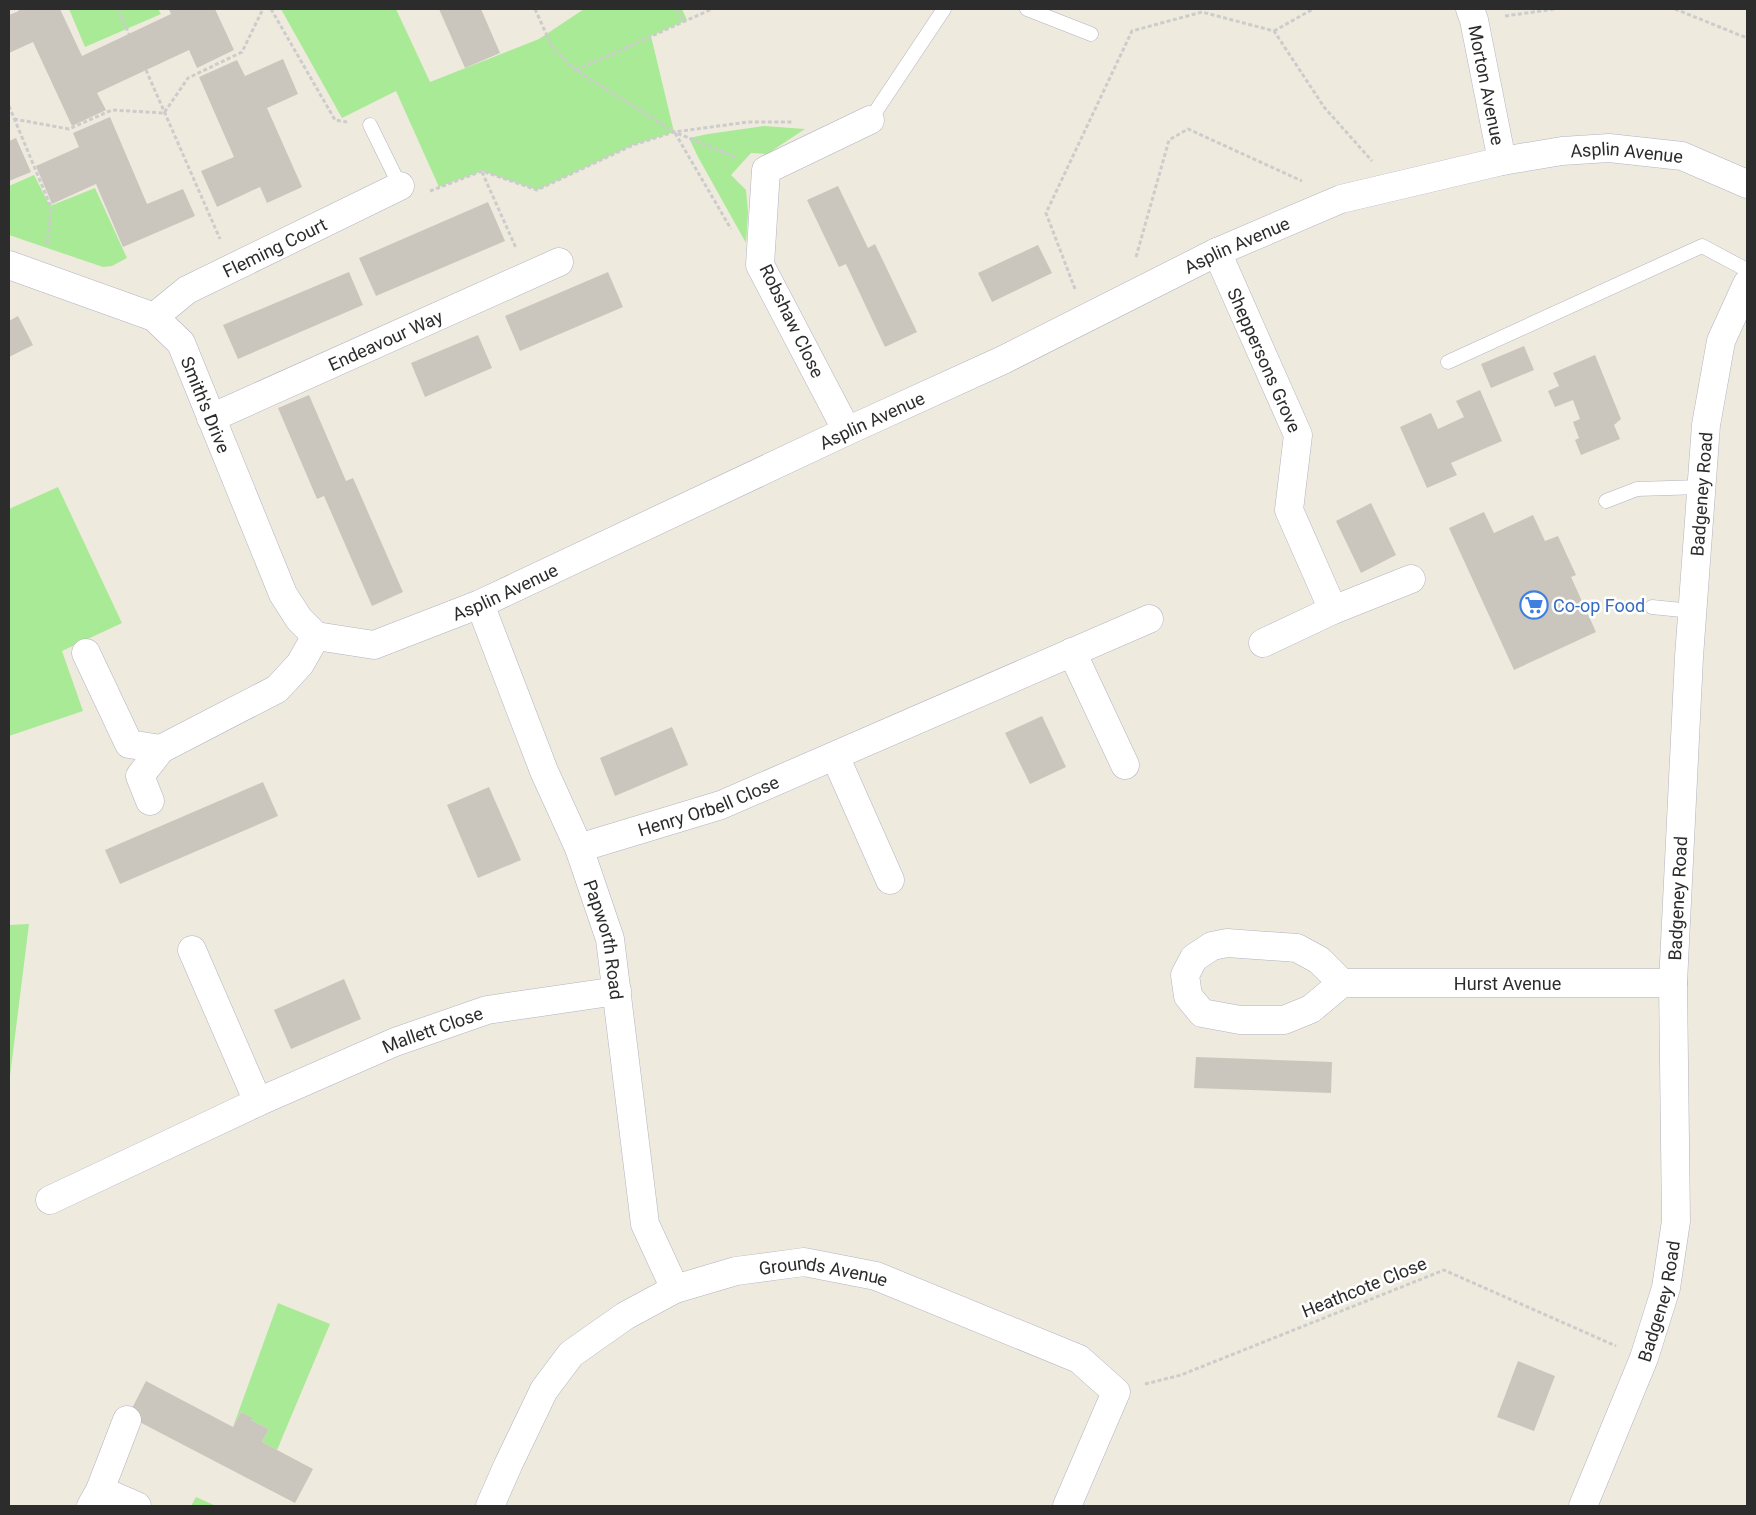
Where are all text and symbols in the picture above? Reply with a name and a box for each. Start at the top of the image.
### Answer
street label: Morton Avenue [1465,23,1509,147]
street label: Asplin Avenue [1570,137,1684,167]
street label: Asplin Avenue [1180,212,1292,277]
street label: Fleming Court [219,213,330,282]
street label: Robshaw Close [755,261,829,381]
street label: Sheppersons Grove [1224,284,1306,435]
street label: Endeavour Way [325,305,446,375]
street label: Smith's Drive [177,353,235,456]
street label: Asplin Avenue [816,387,928,453]
street label: Badgeney Road [1686,431,1716,557]
street label: Asplin Avenue [449,559,561,624]
supermarket icon: Co-op Food [1519,590,1549,620]
place label: Co-op Food [1553,595,1645,616]
street label: Henry Orbell Close [635,771,782,840]
street label: Badgeney Road [1664,836,1691,961]
street label: Papworth Road [580,877,628,1001]
street label: Hurst Avenue [1454,973,1561,994]
street label: Mallett Close [379,1002,485,1057]
street label: Badgeney Road [1633,1239,1683,1364]
street label: Grounds Avenue [757,1251,891,1290]
street label: Heathcote Close [1299,1252,1429,1322]

